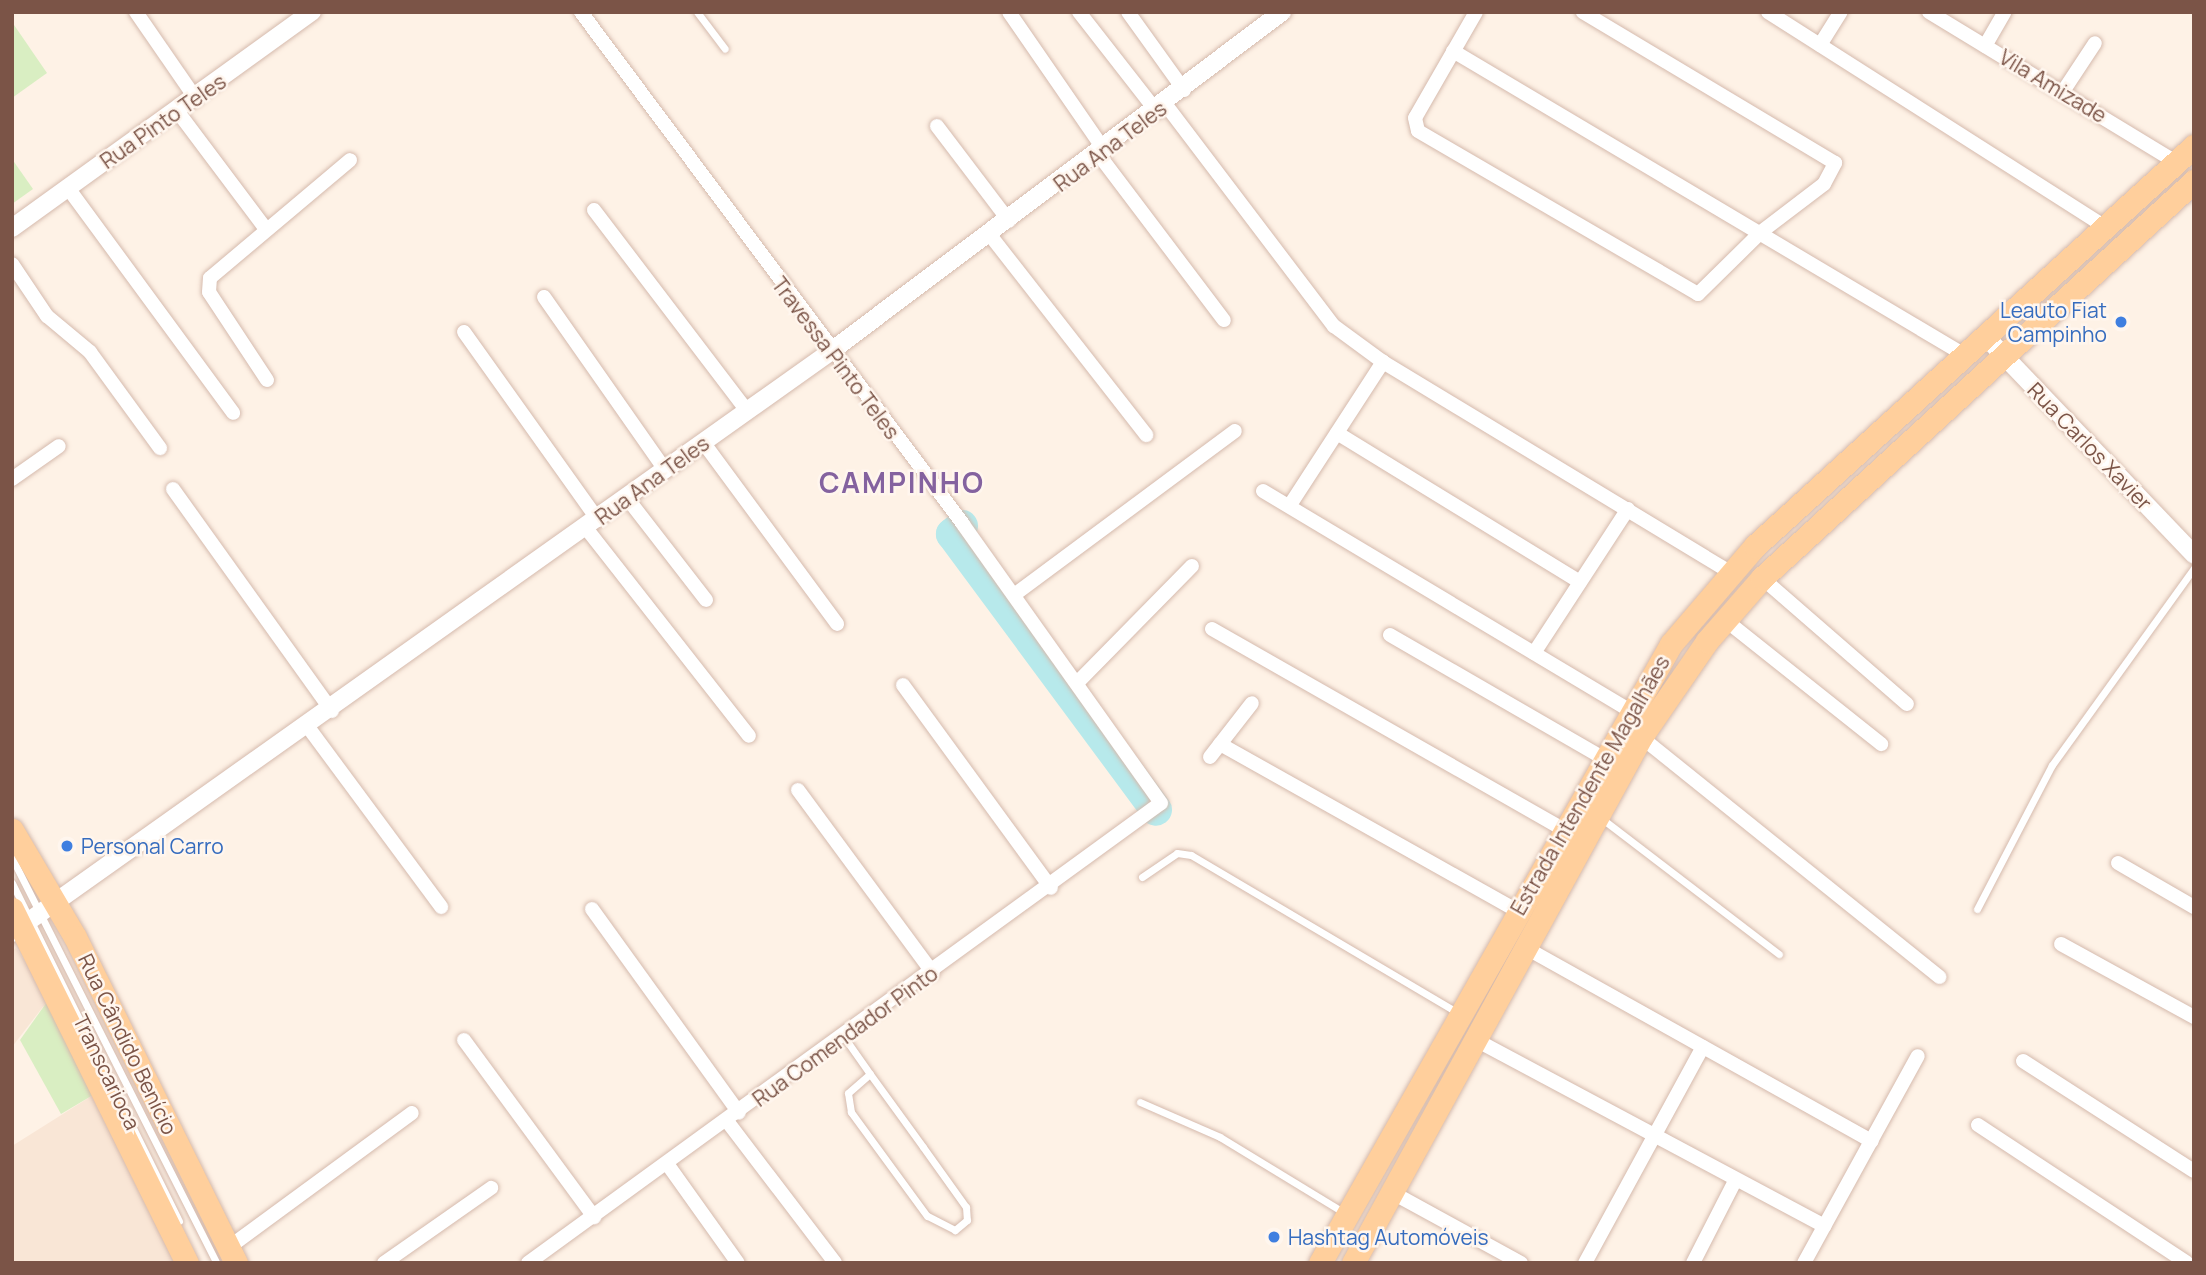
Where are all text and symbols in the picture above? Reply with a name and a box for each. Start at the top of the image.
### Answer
street label: Vila Amizade [1995,44,2111,128]
street label: Rua Pinto Teles [95,68,231,174]
street label: Rua Ana Teles [1049,95,1171,197]
street label: Travessa Pinto Teles [767,272,905,444]
place label: Leauto Fiat Campinho [2000,297,2107,347]
marker: Leauto Fiat Campinho [2113,314,2129,330]
street label: Rua Carlos Xavier [2023,377,2157,515]
street label: Rua Ana Teles [590,430,714,530]
district label: CAMPINHO [820,465,984,499]
street label: Estrada Intendente Magalhães [1505,651,1675,919]
place label: Personal Carro [81,833,224,859]
marker: Personal Carro [59,838,75,854]
street label: Rua Cândido Benício [73,950,183,1138]
street label: Rua Comendador Pinto [748,960,942,1112]
street label: Transcarioca [68,1010,146,1134]
place label: Hashtag Automóveis [1288,1224,1489,1250]
marker: Hashtag Automóveis [1266,1229,1282,1245]

